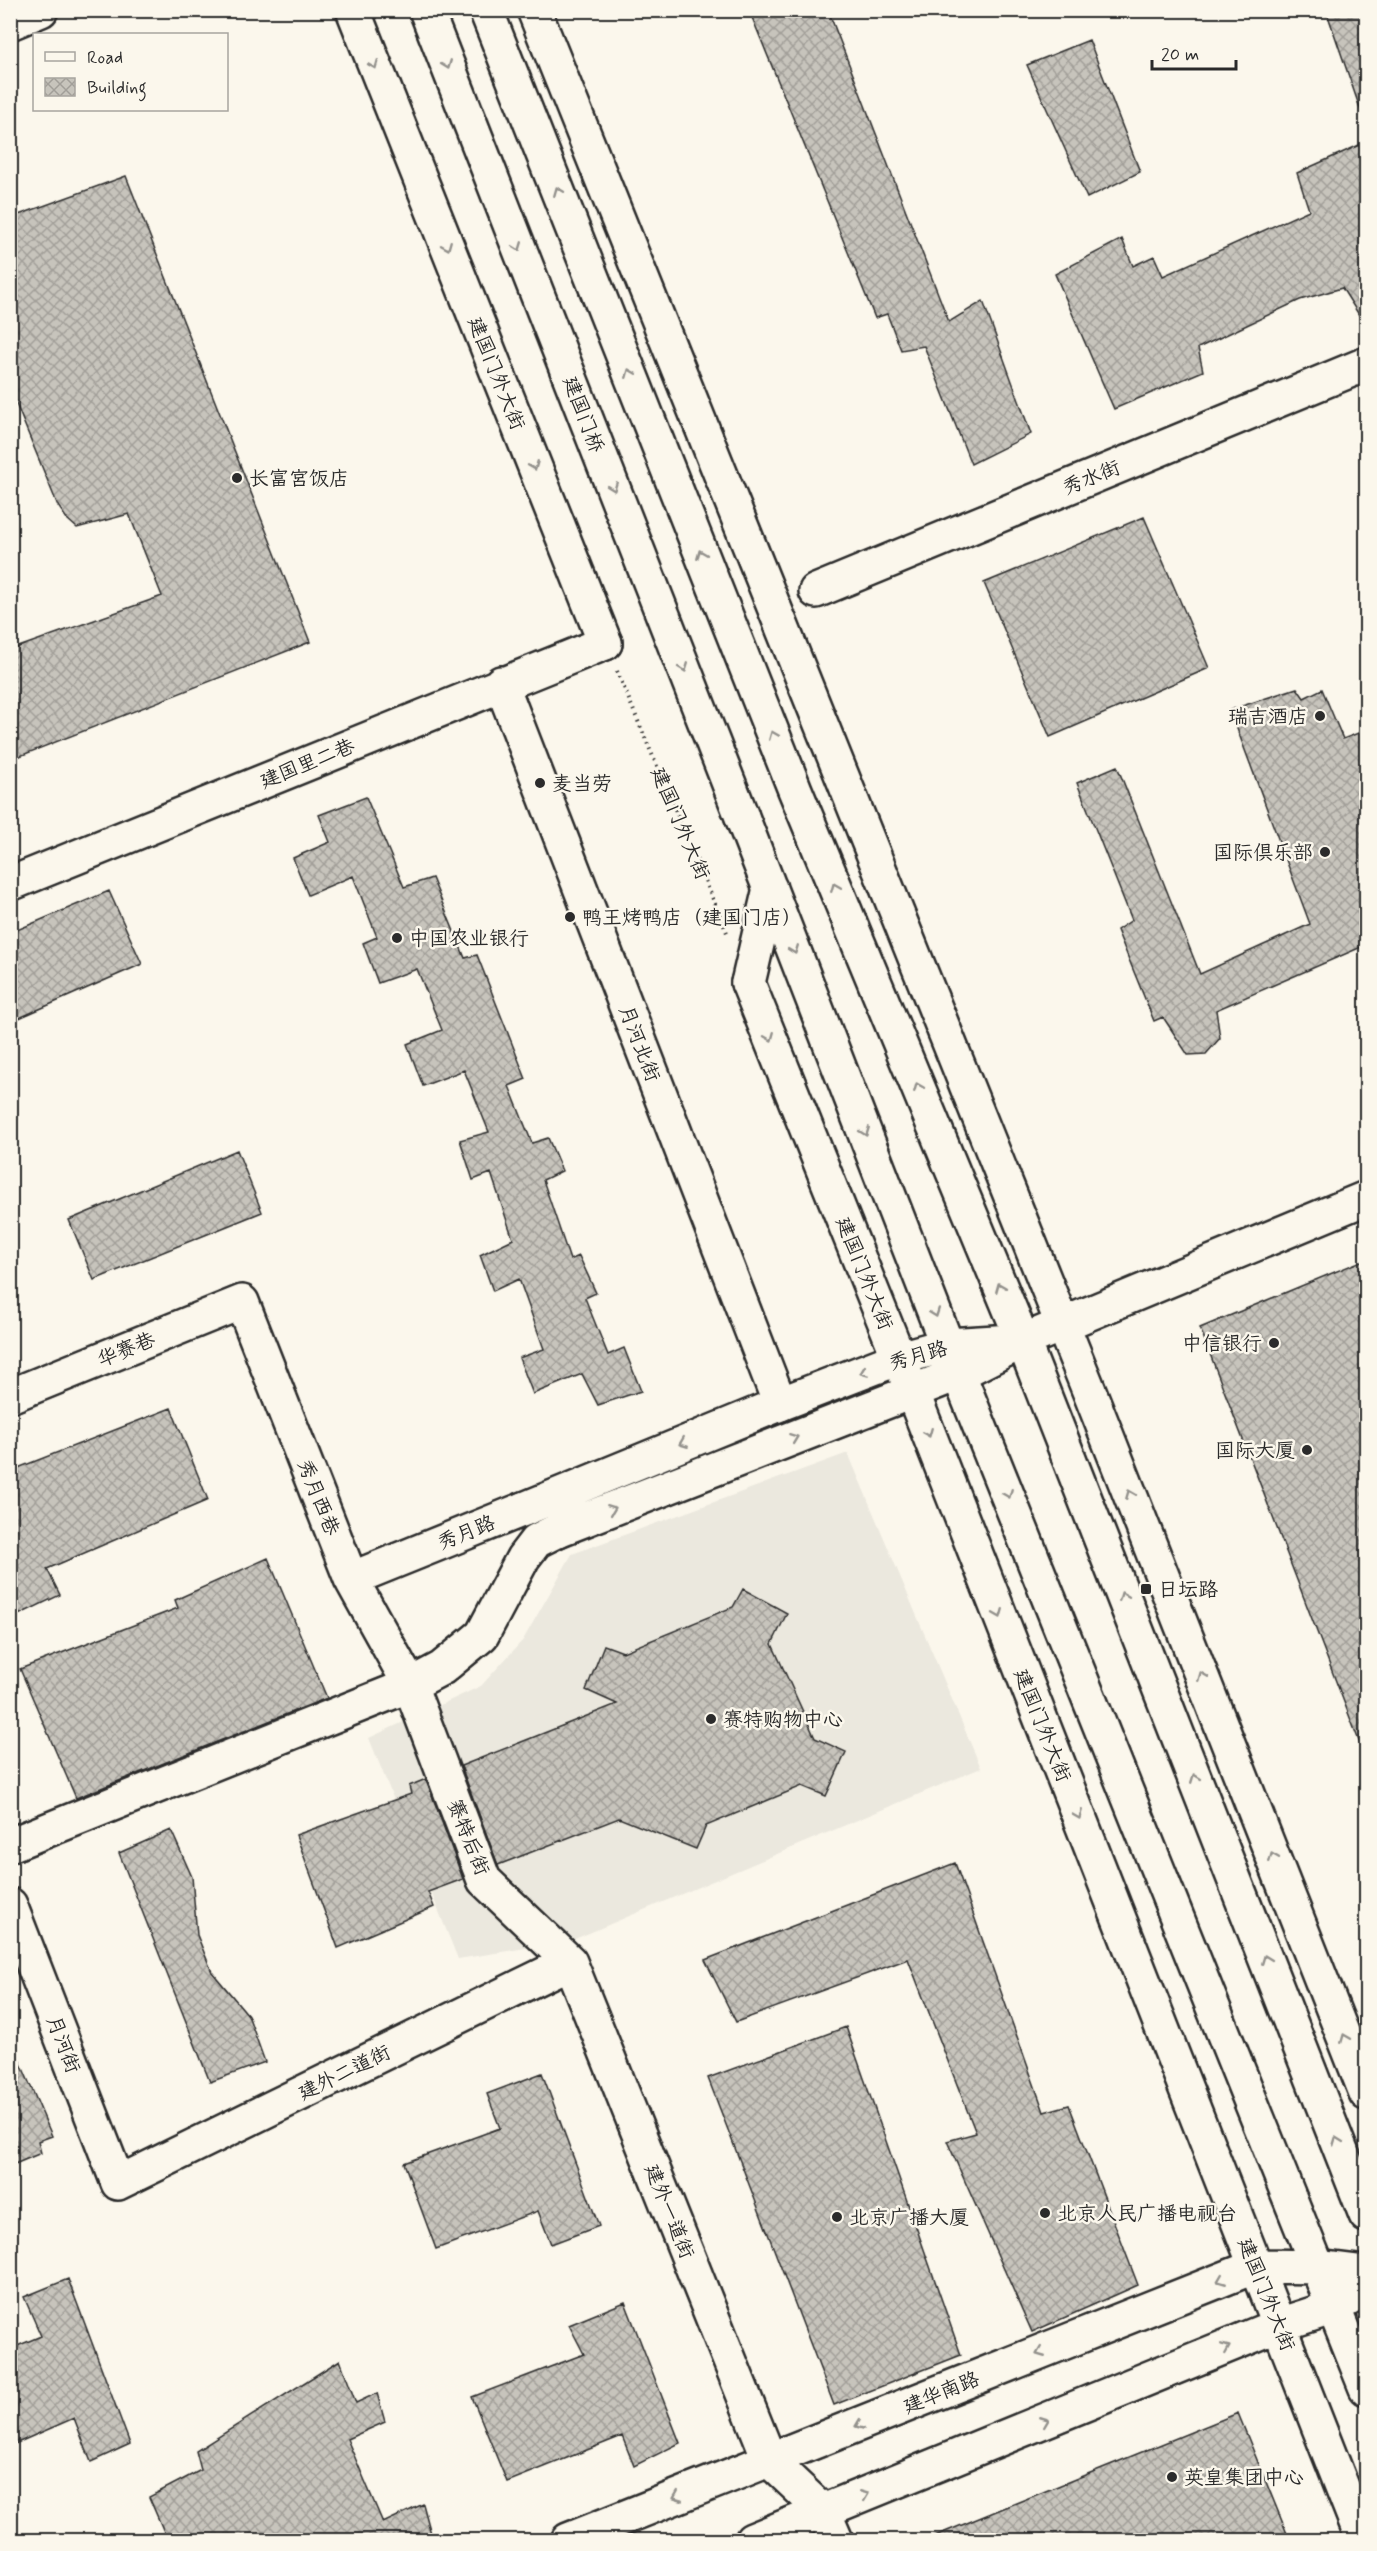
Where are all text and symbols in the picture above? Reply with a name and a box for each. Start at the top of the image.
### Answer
legend [33,33,228,111]
scale bar [1152,33,1236,71]
text: 20 m [1161,43,1199,67]
text: Road [87,46,123,70]
one-way arrow [367,59,380,70]
one-way arrow [440,59,452,70]
text: Building [87,76,147,102]
one-way arrow [553,187,565,198]
one-way arrow [440,240,452,251]
one-way arrow [511,241,524,251]
street label: 建国门外大街 [461,313,531,434]
one-way arrow [624,368,637,378]
street label: 建国门桥 [556,372,610,457]
street label: 秀水街 [1059,455,1124,502]
one-way arrow [527,460,540,471]
place label: 长富宫饭店 [249,466,349,493]
marker: 长富宫饭店 [230,471,244,485]
one-way arrow [605,481,618,491]
one-way arrow [696,549,708,560]
one-way arrow [677,662,689,673]
place label: 瑞吉酒店 [1228,704,1308,731]
marker: 瑞吉酒店 [1313,709,1327,723]
one-way arrow [768,730,780,741]
street label: 建国里二巷 [256,733,360,796]
street label: 建国门外大街 [644,763,715,884]
place label: 麦当劳 [552,771,612,798]
marker: 麦当劳 [533,776,547,790]
place label: 国际俱乐部 [1213,840,1313,867]
marker: 国际俱乐部 [1318,845,1332,859]
one-way arrow [830,883,842,894]
place label: 鸭王烤鸭店（建国门店） [582,905,802,932]
marker: 鸭王烤鸭店（建国门店） [563,910,577,924]
place label: 中国农业银行 [409,926,529,953]
marker: 中国农业银行 [390,931,404,945]
one-way arrow [787,944,799,955]
street label: 月河北街 [612,1001,666,1086]
one-way arrow [763,1031,775,1042]
one-way arrow [913,1082,925,1093]
one-way arrow [858,1125,870,1136]
street label: 建国门外大街 [829,1213,899,1334]
one-way arrow [996,1282,1008,1293]
one-way arrow [928,1308,941,1318]
street label: 华赛巷 [94,1326,160,1374]
place label: 中信银行 [1182,1331,1262,1358]
street label: 秀月路 [886,1335,952,1378]
marker: 中信银行 [1267,1336,1281,1350]
one-way arrow [859,1364,870,1377]
one-way arrow [920,1427,933,1438]
one-way arrow [788,1433,799,1445]
one-way arrow [678,1436,689,1448]
place label: 国际大厦 [1215,1438,1295,1465]
marker: 国际大厦 [1300,1443,1314,1457]
street label: 秀月西巷 [290,1455,345,1541]
one-way arrow [1001,1488,1013,1499]
one-way arrow [1125,1489,1137,1500]
one-way arrow [606,1503,617,1516]
street label: 秀月路 [434,1509,500,1557]
place label: 日坛路 [1158,1577,1219,1604]
marker: 日坛路 [1139,1582,1153,1596]
one-way arrow [1118,1592,1130,1603]
one-way arrow [992,1608,1004,1619]
street label: 建国门外大街 [1007,1665,1077,1786]
one-way arrow [1196,1671,1209,1681]
place label: 赛特购物中心 [723,1707,843,1734]
marker: 赛特购物中心 [704,1712,718,1726]
one-way arrow [1190,1773,1202,1784]
street label: 赛特后街 [440,1795,495,1880]
one-way arrow [1071,1809,1083,1820]
one-way arrow [1268,1852,1280,1863]
one-way arrow [1261,1954,1273,1965]
street label: 月河街 [39,2012,86,2077]
one-way arrow [1340,2034,1352,2045]
street label: 建外二道街 [294,2039,396,2107]
one-way arrow [1332,2136,1345,2146]
street label: 建外一道街 [637,2160,700,2263]
place label: 北京人民广播电视台 [1057,2201,1237,2228]
place label: 北京广播大厦 [849,2205,969,2232]
marker: 北京人民广播电视台 [1038,2206,1052,2220]
marker: 北京广播大厦 [830,2210,844,2224]
street label: 建国门外大街 [1231,2234,1301,2355]
one-way arrow [1216,2273,1227,2285]
one-way arrow [1220,2343,1231,2355]
one-way arrow [1035,2346,1046,2358]
street label: 建华南路 [899,2366,985,2421]
one-way arrow [1039,2416,1050,2428]
one-way arrow [854,2418,865,2430]
place label: 英皇集团中心 [1184,2465,1304,2492]
marker: 英皇集团中心 [1165,2470,1179,2484]
one-way arrow [673,2490,684,2502]
one-way arrow [859,2490,870,2502]

